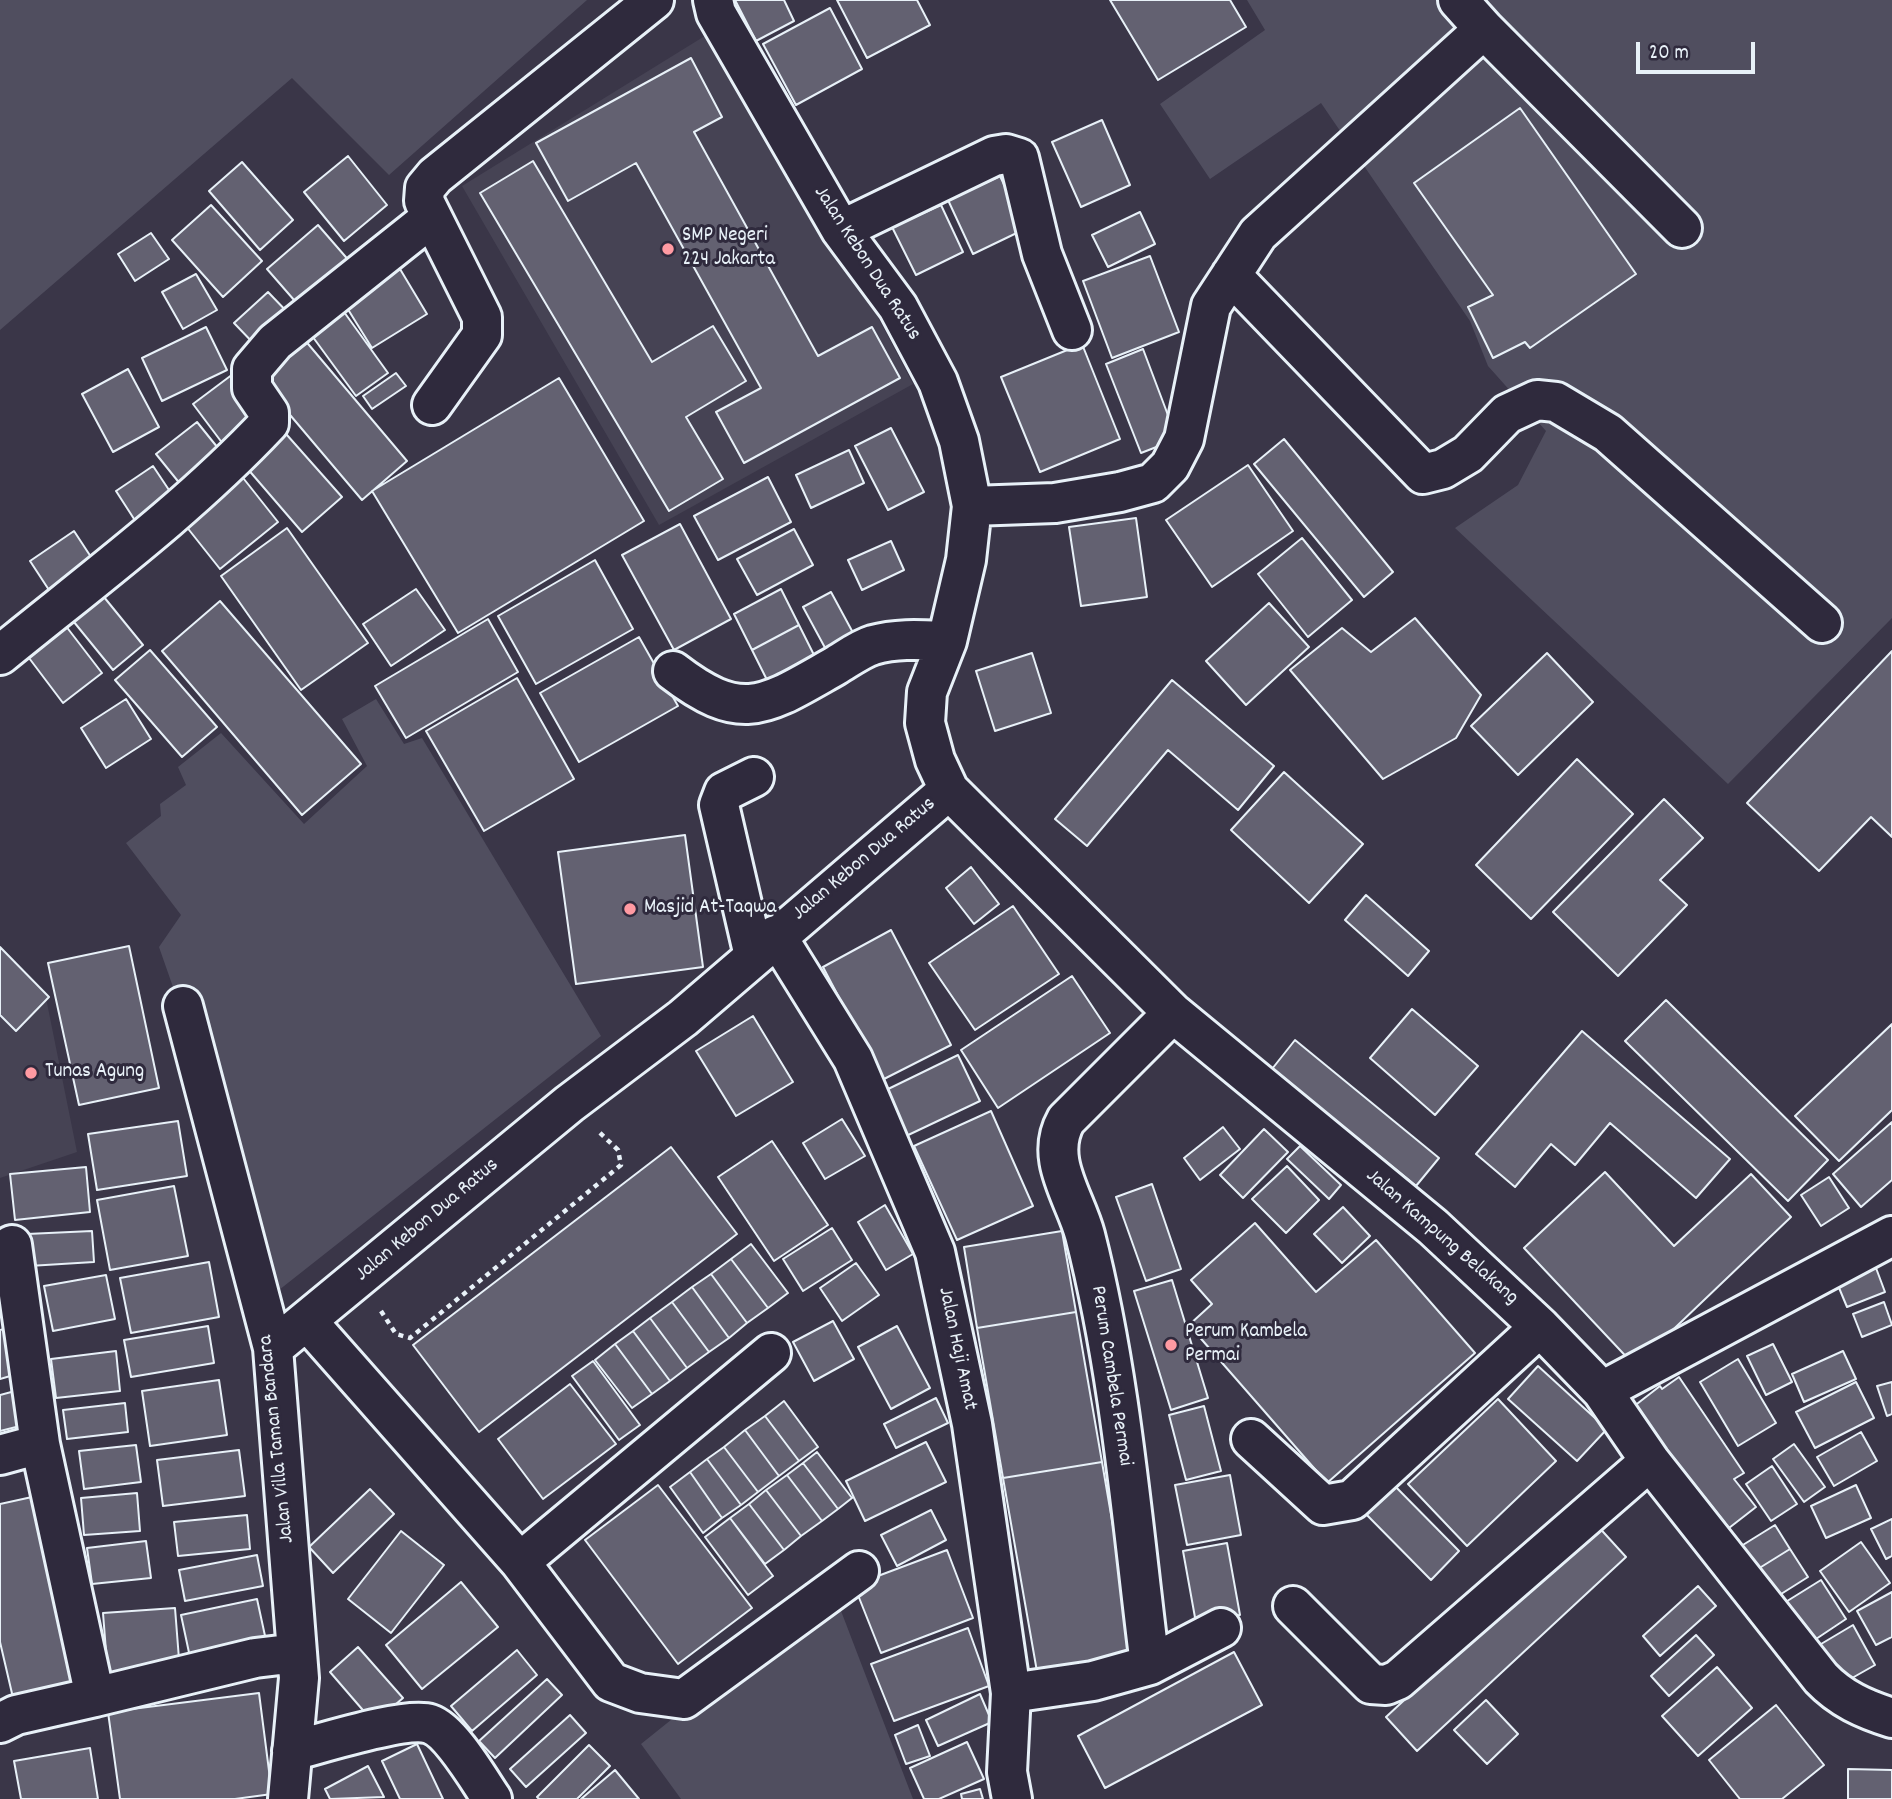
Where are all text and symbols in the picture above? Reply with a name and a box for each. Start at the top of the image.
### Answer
scale bar [1640,28,1759,72]
text: 20 m [1649,39,1689,69]
street label: Jalan Kebon Dua Ratus [807,182,925,346]
place label: SMP Negeri 224 Jakarta [682,224,775,274]
marker: SMP Negeri 224 Jakarta [660,241,676,257]
street label: Jalan Kebon Dua Ratus [788,793,942,927]
place label: Masjid At-Taqwa [644,896,776,922]
marker: Masjid At-Taqwa [622,901,638,917]
place label: Tunas Agung [45,1060,144,1086]
marker: Tunas Agung [23,1065,39,1081]
street label: Jalan Kebon Dua Ratus [351,1154,505,1288]
street label: Jalan Kampung Belakang [1359,1165,1523,1311]
street label: Perum Cambela Permai [1083,1284,1137,1468]
street label: Jalan Haji Amat [931,1285,981,1413]
place label: Perum Kambela Permai [1185,1320,1307,1370]
street label: Jalan Villa Taman Bandara [255,1334,301,1544]
marker: Perum Kambela Permai [1163,1337,1179,1353]

